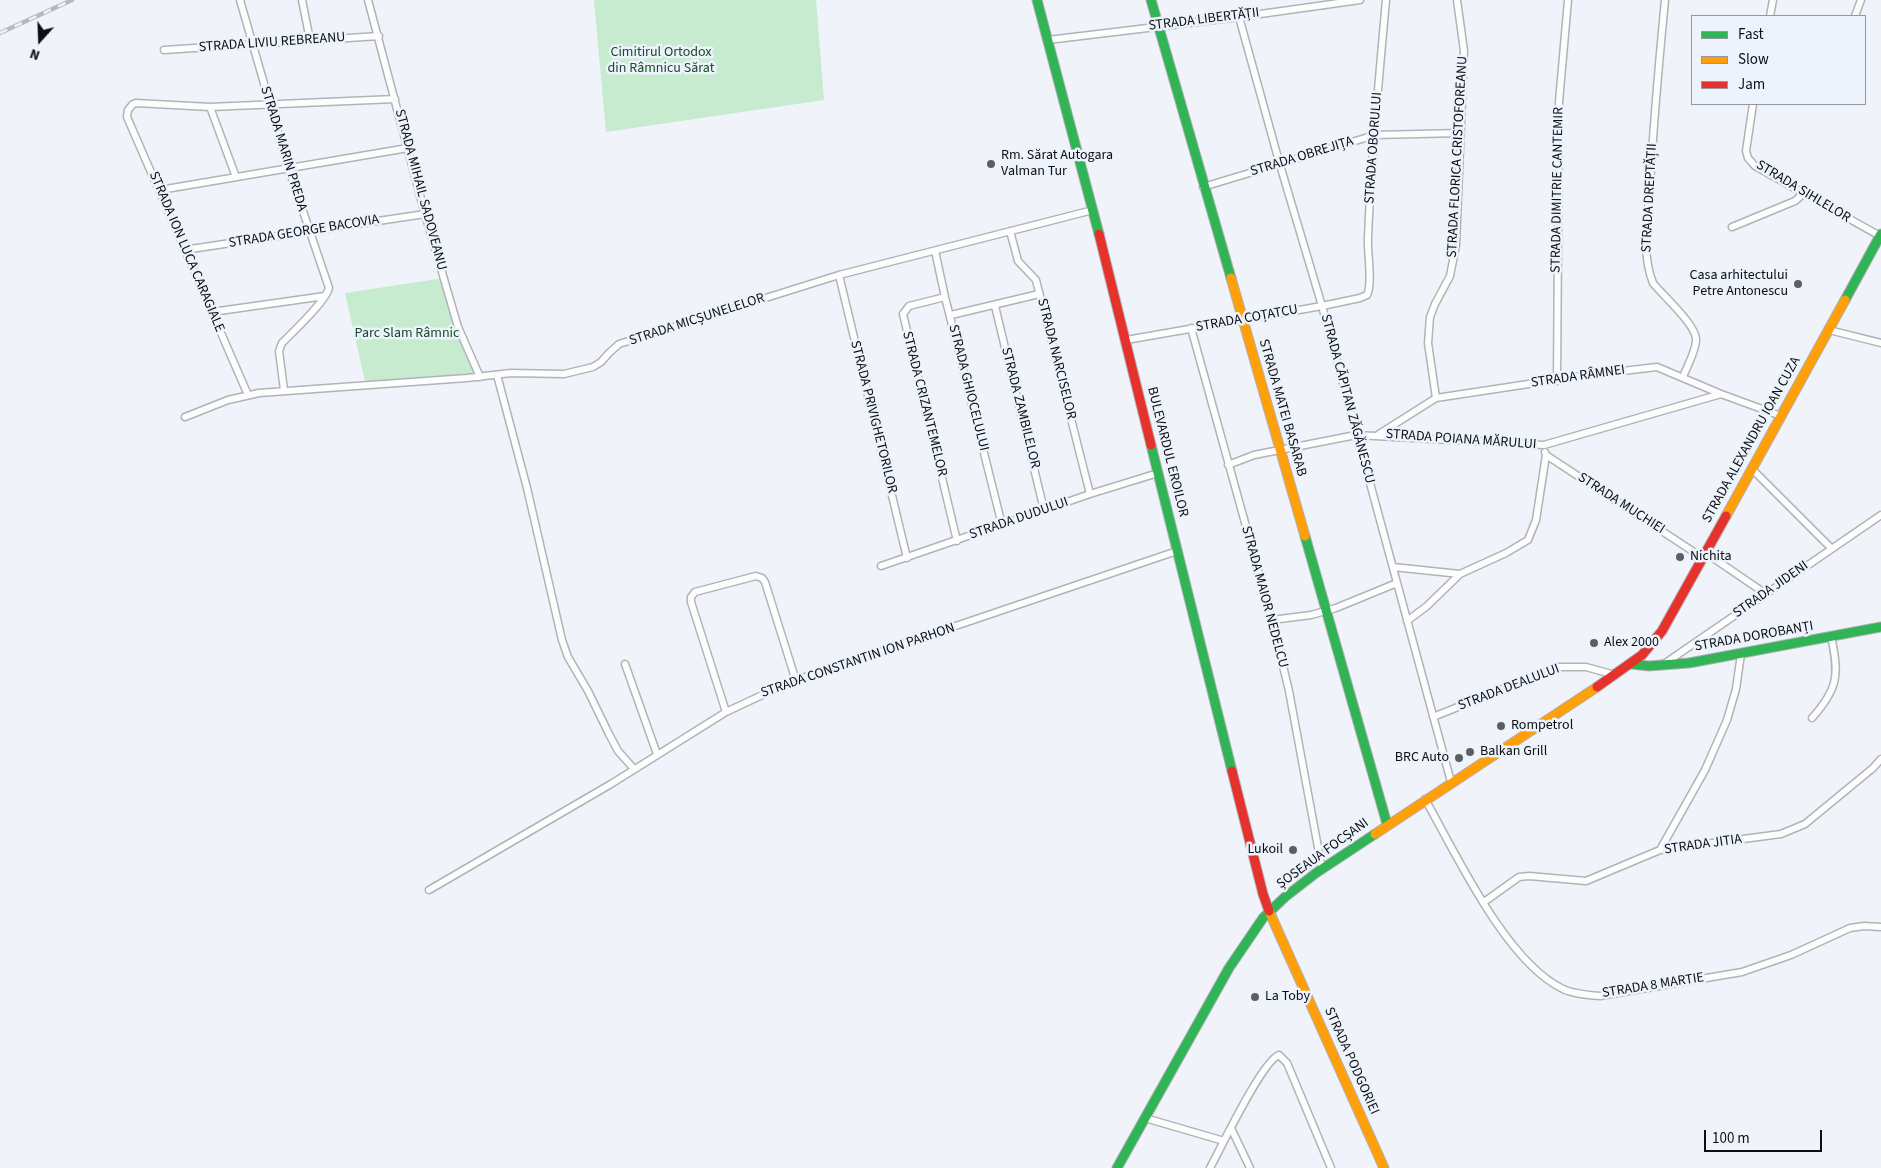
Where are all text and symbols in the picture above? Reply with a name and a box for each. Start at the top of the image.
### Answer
street label: STRADA LIBERTĂȚII [1148,5,1260,35]
north arrow [15,15,65,65]
legend [1691,15,1866,105]
text: Fast [1738,24,1764,45]
street label: STRADA LIVIU REBREANU [198,29,346,57]
text: N [27,43,43,65]
park label: Cimitirul Ortodox din Râmnicu Sărat [608,45,714,78]
text: Slow [1738,49,1769,70]
street label: STRADA FLORICA CRISTOFOREANU [1444,56,1472,258]
text: Jam [1738,74,1765,95]
street label: STRADA MARIN PREDA [256,85,310,213]
street label: STRADA OBORULUI [1362,92,1386,204]
street label: STRADA DIMITRIE CANTEMIR [1548,107,1568,273]
street label: STRADA MIHAIL SADOVEANU [390,108,450,272]
street label: STRADA OBREJIȚA [1248,133,1356,181]
street label: STRADA DREPTĂȚII [1639,143,1661,253]
place label: Rm. Sărat Autogara Valman Tur [1001,148,1113,180]
street label: STRADA SIHLELOR [1753,157,1853,227]
marker: Rm. Sărat Autogara Valman Tur [985,158,997,170]
street label: STRADA ION LUCA CARAGIALE [145,169,227,335]
street label: STRADA GEORGE BACOVIA [228,212,380,252]
place label: Casa arhitectului Petre Antonescu [1690,268,1788,300]
marker: Casa arhitectului Petre Antonescu [1792,278,1804,290]
street label: STRADA MICȘUNELELOR [627,290,767,350]
street label: STRADA NARCISELOR [1033,297,1079,421]
street label: STRADA COȚATCU [1195,302,1299,336]
street label: STRADA CĂPITAN ZĂGĂNESCU [1316,313,1378,485]
street label: STRADA GHIOCELULUI [944,323,992,453]
park label: Parc Slam Râmnic [355,326,459,342]
street label: STRADA CRIZANTEMELOR [898,330,950,478]
street label: STRADA MATEI BASARAB [1254,337,1310,479]
street label: STRADA PRIVIGHETORILOR [846,339,900,495]
street label: STRADA ZAMBILELOR [997,346,1043,470]
street label: STRADA ALEXANDRU IOAN CUZA [1699,354,1805,526]
street label: STRADA RÂMNEI [1530,362,1626,392]
street label: BULEVARDUL EROILOR [1143,385,1191,519]
street label: STRADA POIANA MĂRULUI [1385,426,1537,454]
street label: STRADA MUCHIEI [1574,470,1668,538]
street label: STRADA DUDULUI [967,494,1071,544]
street label: STRADA MAIOR NEDELCU [1237,524,1291,670]
place label: Nichita [1690,549,1731,565]
marker: Nichita [1674,551,1686,563]
street label: STRADA JIDENI [1730,558,1812,622]
street label: STRADA DOROBANȚI [1693,618,1815,656]
street label: STRADA CONSTANTIN ION PARHON [759,620,957,702]
place label: Alex 2000 [1604,635,1659,651]
marker: Alex 2000 [1588,637,1600,649]
street label: STRADA DEALULUI [1456,661,1562,715]
place label: Rompetrol [1511,718,1573,734]
marker: Rompetrol [1495,720,1507,732]
place label: Balkan Grill [1480,744,1547,760]
marker: Balkan Grill [1464,746,1476,758]
place label: BRC Auto [1395,750,1449,766]
marker: BRC Auto [1453,752,1465,764]
street label: ȘOSEAUA FOCȘANI [1274,815,1372,893]
street label: STRADA JITIA [1663,831,1743,859]
place label: Lukoil [1247,842,1283,858]
marker: Lukoil [1287,844,1299,856]
street label: STRADA 8 MARTIE [1601,970,1705,1002]
place label: La Toby [1265,989,1310,1005]
marker: La Toby [1249,991,1261,1003]
street label: STRADA PODGORIEI [1320,1005,1382,1117]
scale bar [1706,1120,1824,1152]
text: 100 m [1712,1128,1750,1149]

